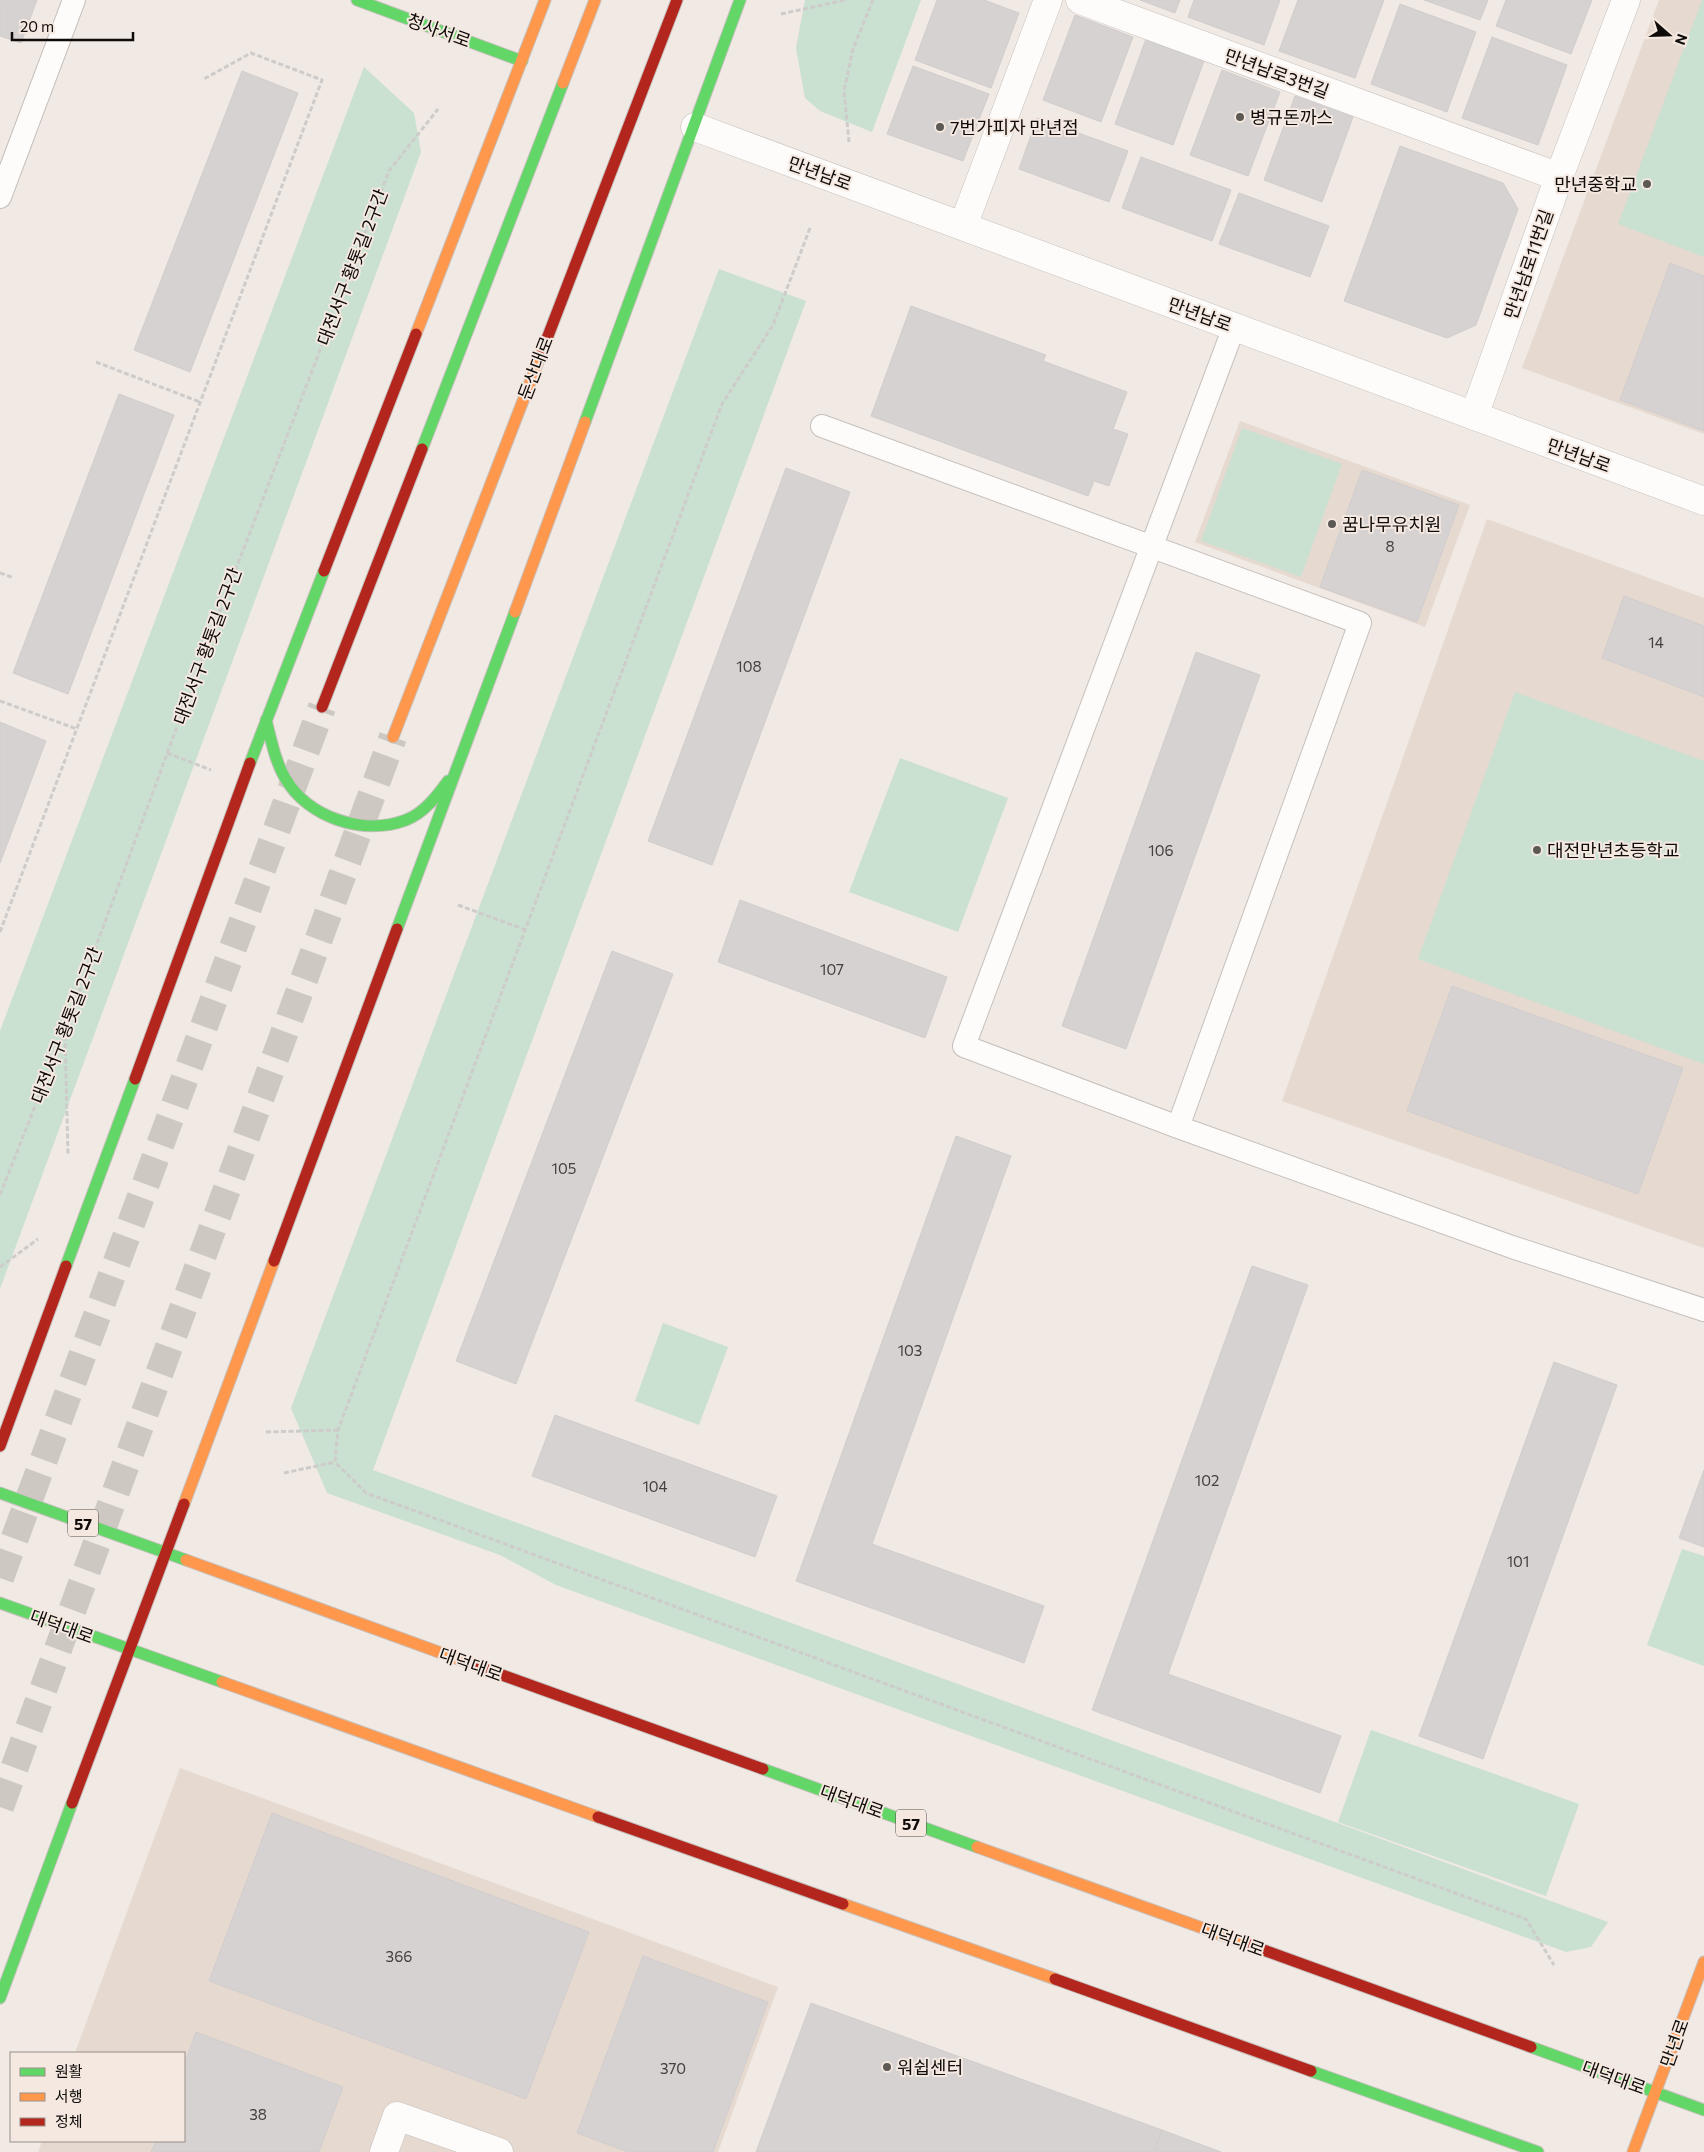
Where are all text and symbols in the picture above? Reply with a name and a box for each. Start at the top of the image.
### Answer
street label: 청사서로 [404,8,474,52]
scale bar [12,10,134,42]
north arrow [1644,10,1694,60]
text: 20 m [20,17,54,35]
text: N [1672,32,1691,47]
street label: 만년남로3번길 [1222,44,1332,102]
place label: 병규돈까스 [1250,106,1333,128]
marker: 병규돈까스 [1234,111,1246,123]
place label: 7번가피자 만년점 [950,116,1079,138]
marker: 7번가피자 만년점 [934,121,946,133]
street label: 만년남로 [785,151,855,195]
place label: 만년중학교 [1554,173,1637,195]
marker: 만년중학교 [1641,178,1653,190]
street label: 대전서구 황톳길 2구간 [312,186,392,348]
street label: 만년남로11번길 [1499,206,1557,322]
street label: 만년남로 [1165,292,1235,336]
street label: 둔산대로 [513,333,557,403]
street label: 만년남로 [1544,433,1614,477]
place label: 꿈나무유치원 [1342,513,1441,535]
marker: 꿈나무유치원 [1326,518,1338,530]
house number: 8 [1385,537,1395,555]
street label: 대전서구 황톳길 2구간 [168,564,246,728]
house number: 14 [1648,633,1664,651]
house number: 108 [736,657,762,675]
place label: 대전만년초등학교 [1547,839,1679,861]
house number: 106 [1148,841,1174,859]
marker: 대전만년초등학교 [1531,844,1543,856]
street label: 대전서구 황톳길 2구간 [26,944,106,1106]
house number: 107 [820,960,844,978]
house number: 105 [552,1159,576,1177]
house number: 103 [898,1341,922,1359]
house number: 102 [1195,1471,1219,1489]
house number: 104 [642,1477,668,1495]
road number: 57 [68,1510,98,1536]
house number: 101 [1507,1552,1529,1570]
street label: 대덕대로 [27,1604,97,1648]
street label: 대덕대로 [436,1642,506,1686]
street label: 대덕대로 [817,1779,887,1823]
road number: 57 [896,1810,926,1836]
street label: 대덕대로 [1198,1917,1268,1961]
house number: 366 [386,1947,412,1965]
street label: 만년로 [1655,2016,1693,2070]
legend [10,2052,185,2142]
street label: 대덕대로 [1579,2055,1649,2099]
place label: 워쉽센터 [897,2056,963,2078]
house number: 370 [660,2059,686,2077]
marker: 워쉽센터 [881,2061,893,2073]
text: 원활 [55,2062,83,2080]
text: 서행 [55,2087,83,2105]
house number: 38 [249,2105,267,2123]
text: 정체 [55,2112,83,2130]

